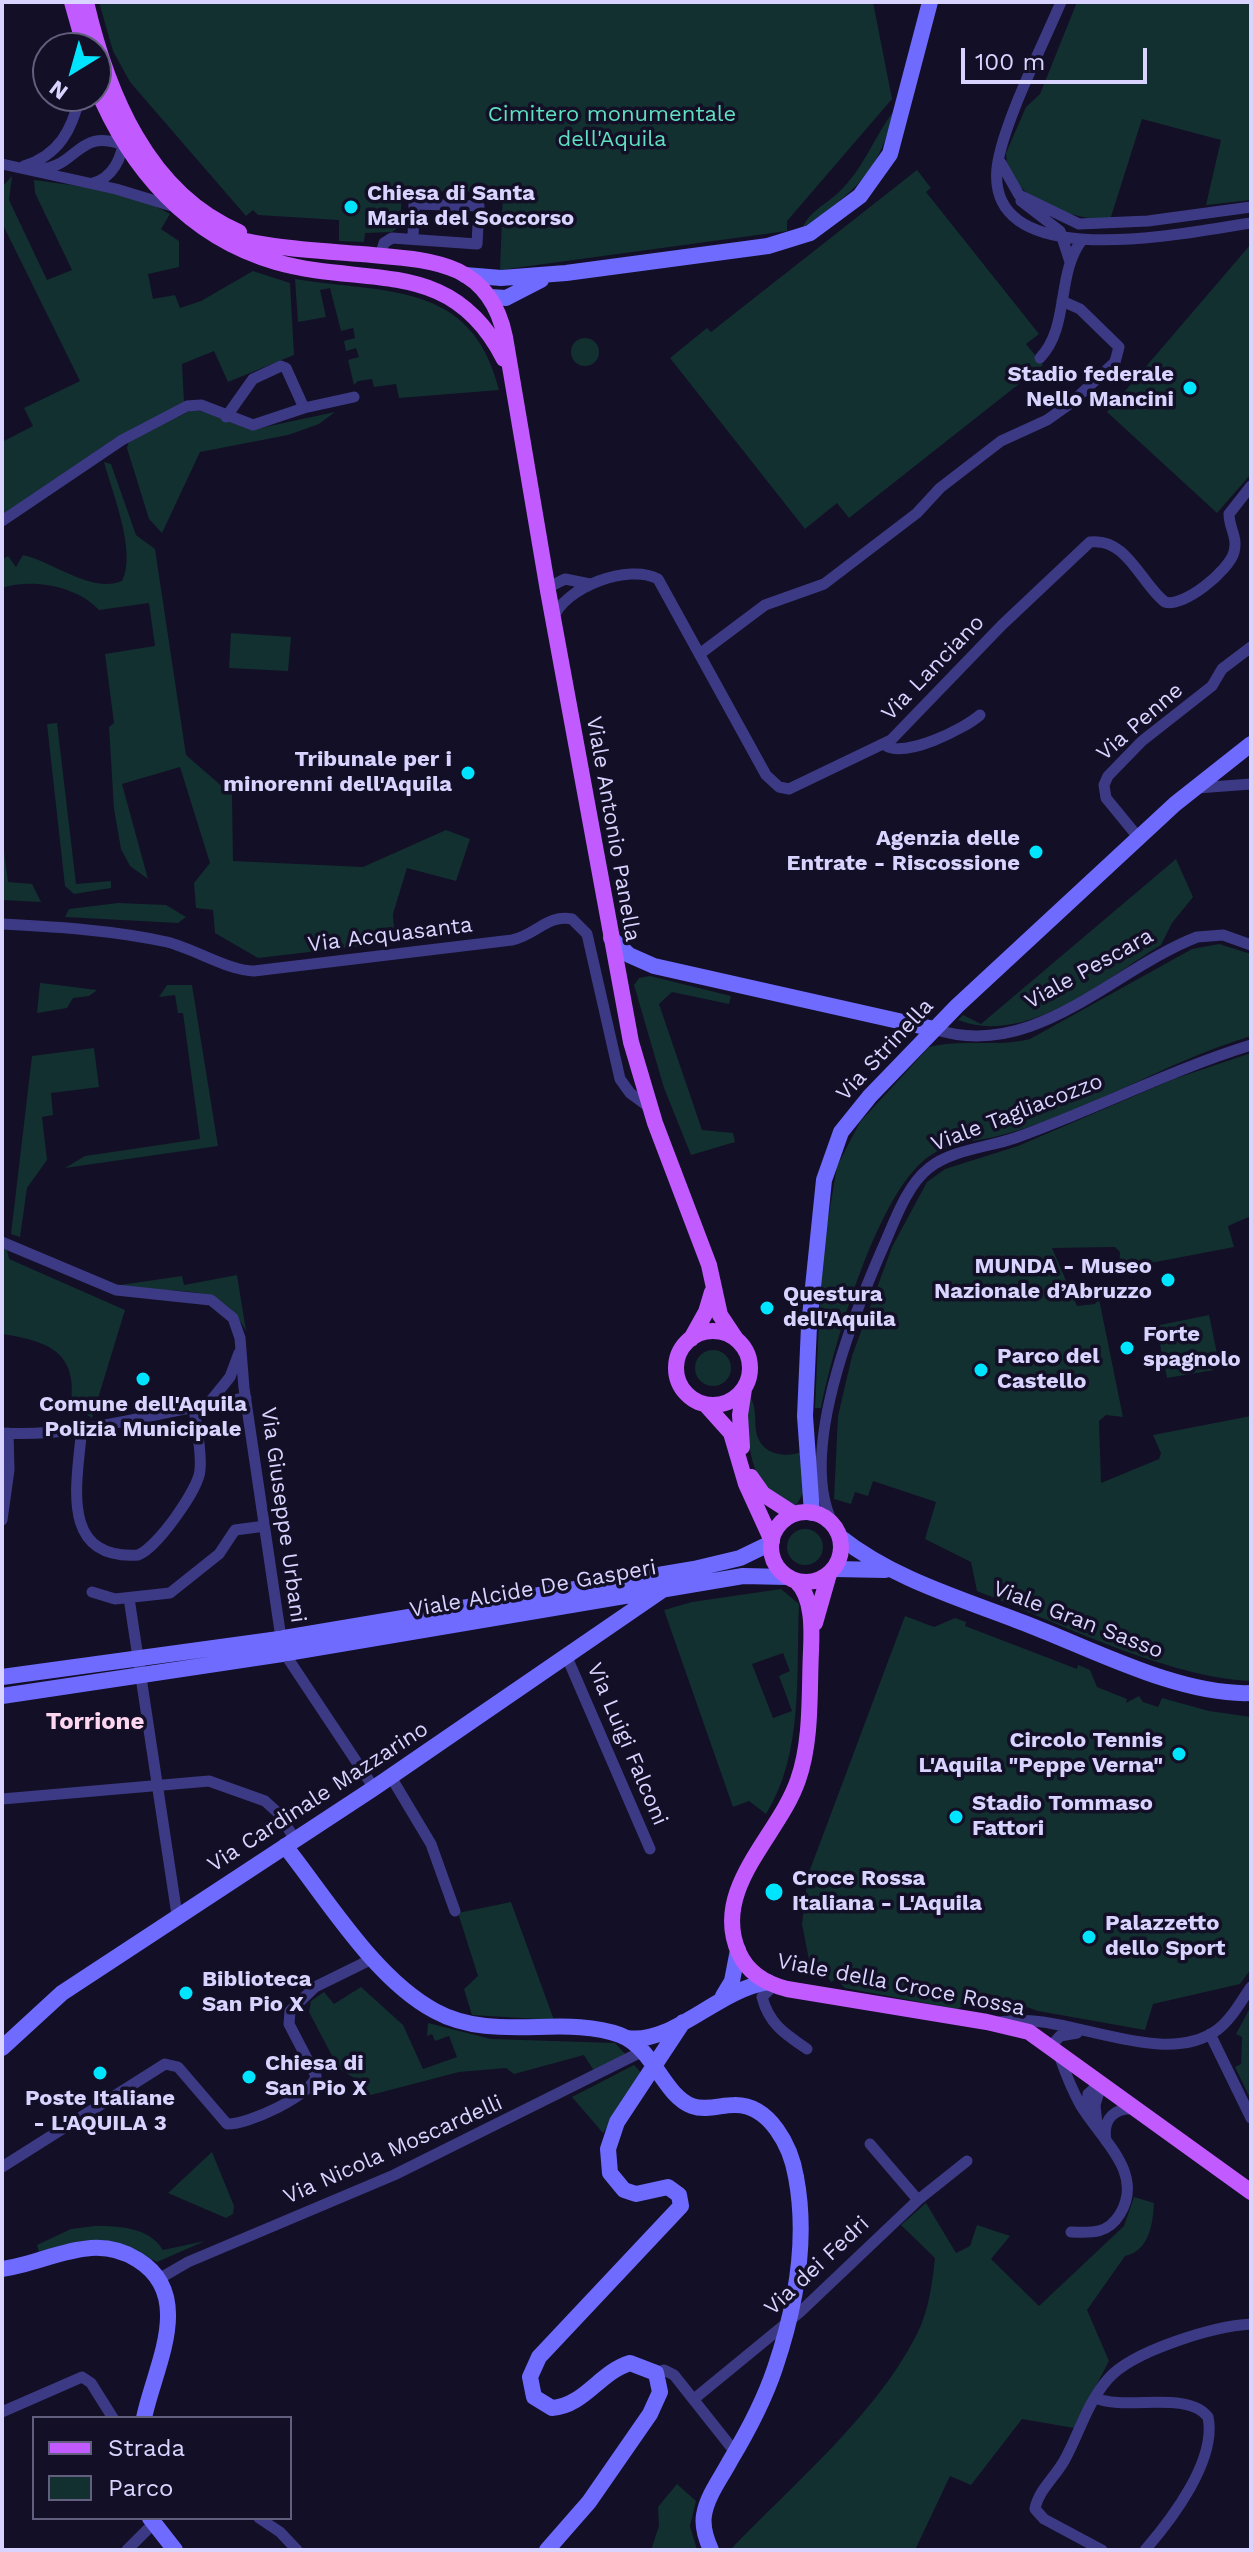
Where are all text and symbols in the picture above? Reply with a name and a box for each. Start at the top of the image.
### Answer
north arrow [32,32,112,112]
scale bar [965,32,1151,82]
text: 100 m [975,48,1045,76]
text: N [44,75,72,105]
park label: Cimitero monumentale dell'Aquila [488,102,736,154]
place label: Chiesa di Santa Maria del Soccorso [367,181,574,232]
marker: Chiesa di Santa Maria del Soccorso [342,198,360,216]
place label: Stadio federale Nello Mancini [1007,362,1174,414]
marker: Stadio federale Nello Mancini [1181,379,1199,397]
street label: Via Lanciano [876,610,990,726]
street label: Via Penne [1091,677,1189,767]
street label: Viale Antonio Panella [580,714,646,944]
place label: Tribunale per i minorenni dell'Aquila [223,747,452,798]
marker: Tribunale per i minorenni dell'Aquila [459,764,477,782]
place label: Agenzia delle Entrate - Riscossione [787,826,1020,878]
marker: Agenzia delle Entrate - Riscossione [1027,843,1045,861]
street label: Via Acquasanta [306,912,474,958]
street label: Viale Pescara [1020,923,1158,1015]
street label: Via Strinella [831,993,939,1107]
street label: Viale Tagliacozzo [927,1068,1107,1158]
place label: MUNDA - Museo Nazionale d’Abruzzo [934,1254,1152,1306]
marker: MUNDA - Museo Nazionale d’Abruzzo [1159,1271,1177,1289]
place label: Questura dell'Aquila [783,1282,896,1334]
marker: Questura dell'Aquila [758,1299,776,1317]
place label: Forte spagnolo [1143,1322,1241,1374]
marker: Forte spagnolo [1118,1339,1136,1357]
place label: Parco del Castello [997,1344,1099,1396]
marker: Parco del Castello [972,1361,990,1379]
marker: Comune dell'Aquila Polizia Municipale [134,1370,152,1388]
place label: Comune dell'Aquila Polizia Municipale [39,1392,247,1444]
street label: Via Giuseppe Urbani [255,1405,311,1625]
street label: Viale Alcide De Gasperi [407,1554,659,1624]
street label: Viale Gran Sasso [989,1575,1167,1665]
street label: Via Luigi Falconi [581,1659,673,1829]
district label: Torrione [46,1708,144,1736]
street label: Via Cardinale Mazzarino [203,1716,433,1878]
place label: Circolo Tennis L'Aquila "Peppe Verna" [919,1728,1163,1780]
marker: Circolo Tennis L'Aquila "Peppe Verna" [1170,1745,1188,1763]
place label: Stadio Tommaso Fattori [972,1791,1153,1842]
marker: Stadio Tommaso Fattori [947,1808,965,1826]
place label: Croce Rossa Italiana - L'Aquila [792,1866,982,1918]
marker: Croce Rossa Italiana - L'Aquila [763,1881,785,1903]
place label: Palazzetto dello Sport [1105,1911,1225,1962]
marker: Palazzetto dello Sport [1080,1928,1098,1946]
street label: Viale della Croce Rossa [775,1948,1027,2022]
place label: Biblioteca San Pio X [202,1967,312,2018]
marker: Biblioteca San Pio X [177,1984,195,2002]
place label: Chiesa di San Pio X [265,2051,367,2102]
marker: Poste Italiane - L'AQUILA 3 [91,2064,109,2082]
marker: Chiesa di San Pio X [240,2068,258,2086]
place label: Poste Italiane - L'AQUILA 3 [25,2086,175,2138]
street label: Via Nicola Moscardelli [279,2090,507,2210]
street label: Via dei Fedri [759,2211,875,2321]
legend [32,2416,292,2520]
text: Strada [108,2434,185,2462]
text: Parco [108,2474,173,2502]

